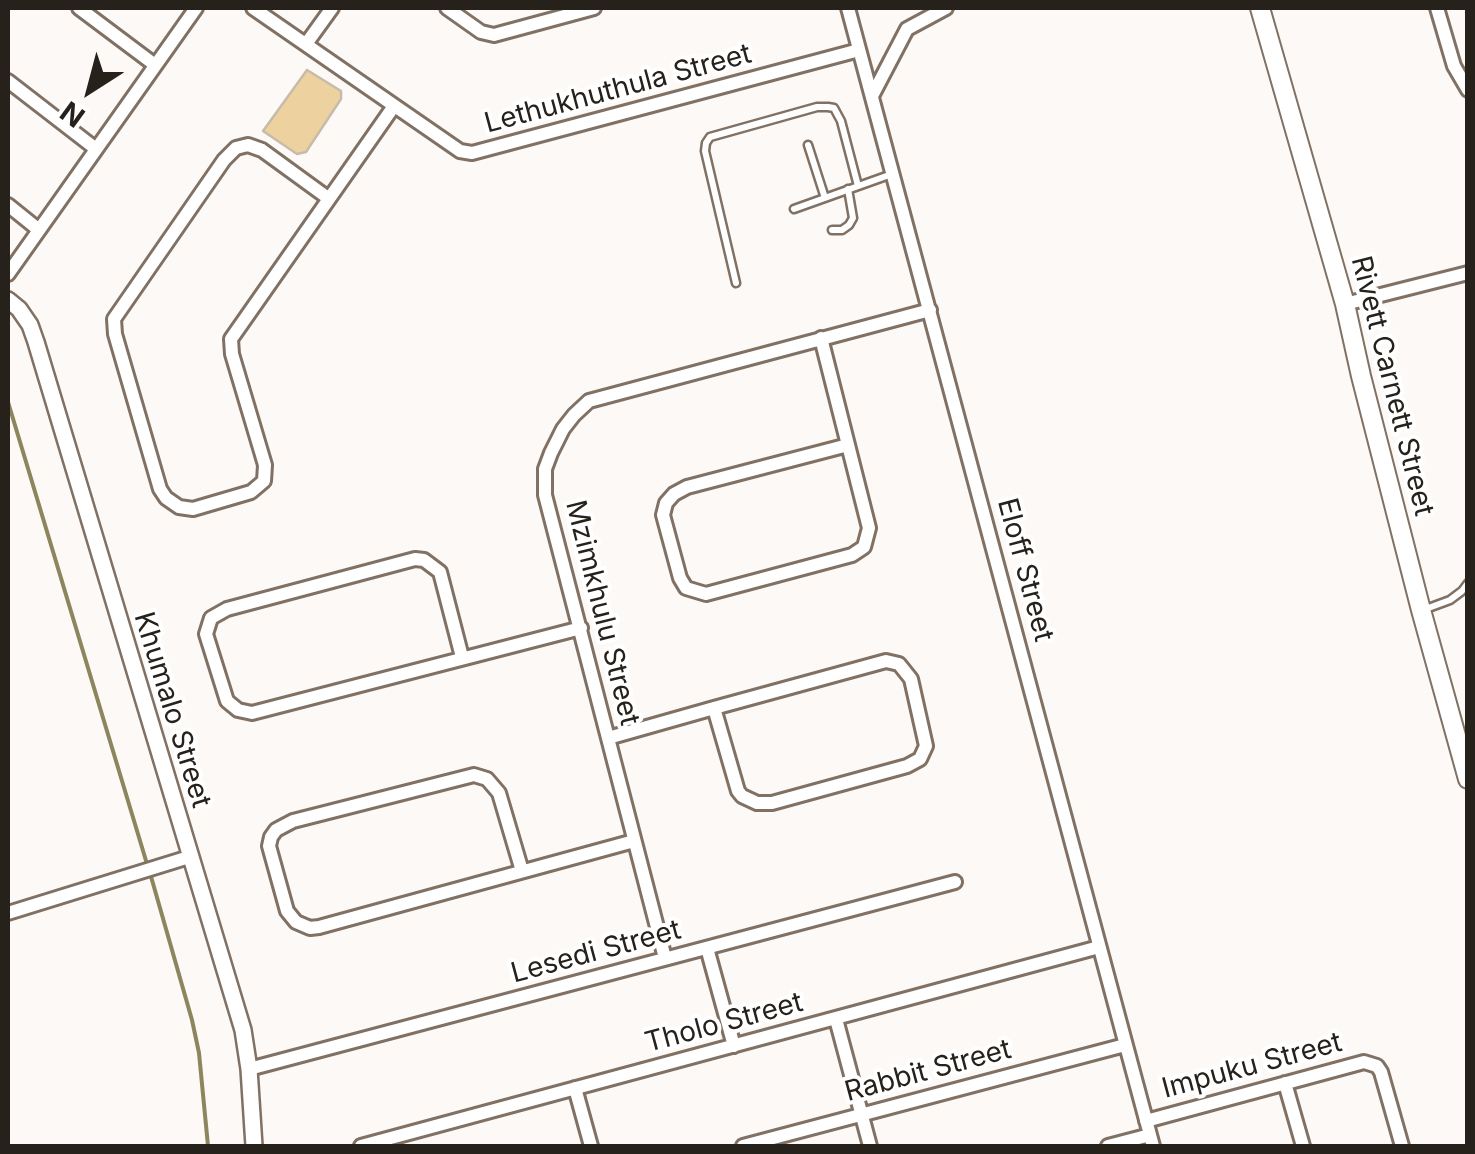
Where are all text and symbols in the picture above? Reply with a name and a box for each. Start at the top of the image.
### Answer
street label: Lethukhuthula Street [481,37,755,141]
north arrow [40,40,140,140]
text: N [54,94,91,134]
street label: Rivett Carnett Street [1343,253,1441,519]
street label: Eloff Street [990,495,1060,645]
street label: Mzimkhulu Street [558,497,646,729]
street label: Khumalo Street [126,608,218,812]
street label: Lesedi Street [508,913,684,991]
street label: Tholo Street [641,986,807,1060]
street label: Impuku Street [1159,1026,1345,1106]
street label: Rabbit Street [841,1033,1015,1109]

